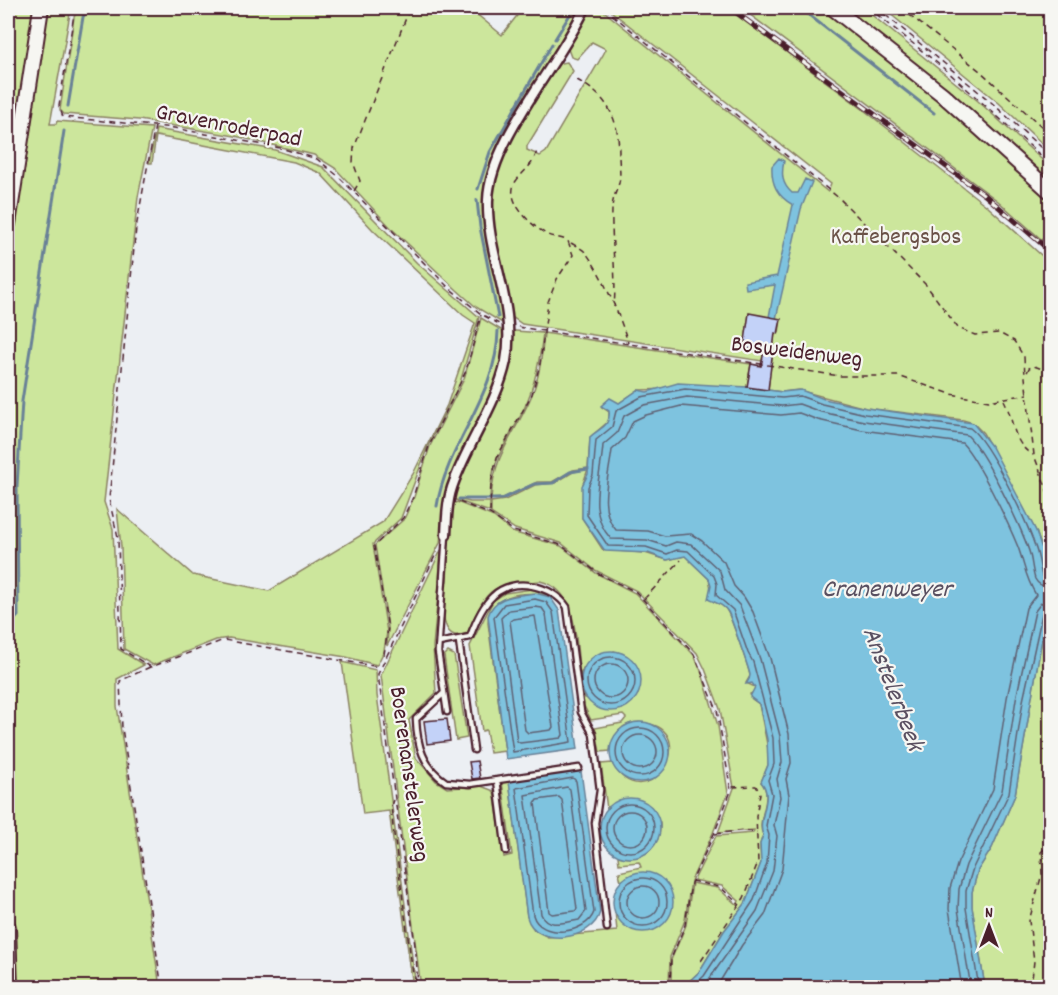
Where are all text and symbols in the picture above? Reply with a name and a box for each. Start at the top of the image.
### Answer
street label: Gravenroderpad [153,96,304,158]
park label: Kaffebergsbos [831,221,961,255]
street label: Bosweidenweg [729,328,864,378]
water label: Cranenweyer [822,572,955,609]
water label: Anstelerbeek [851,622,933,759]
street label: Boerenanstelerweg [379,685,437,864]
north arrow [959,896,1019,956]
text: N [985,902,993,925]

